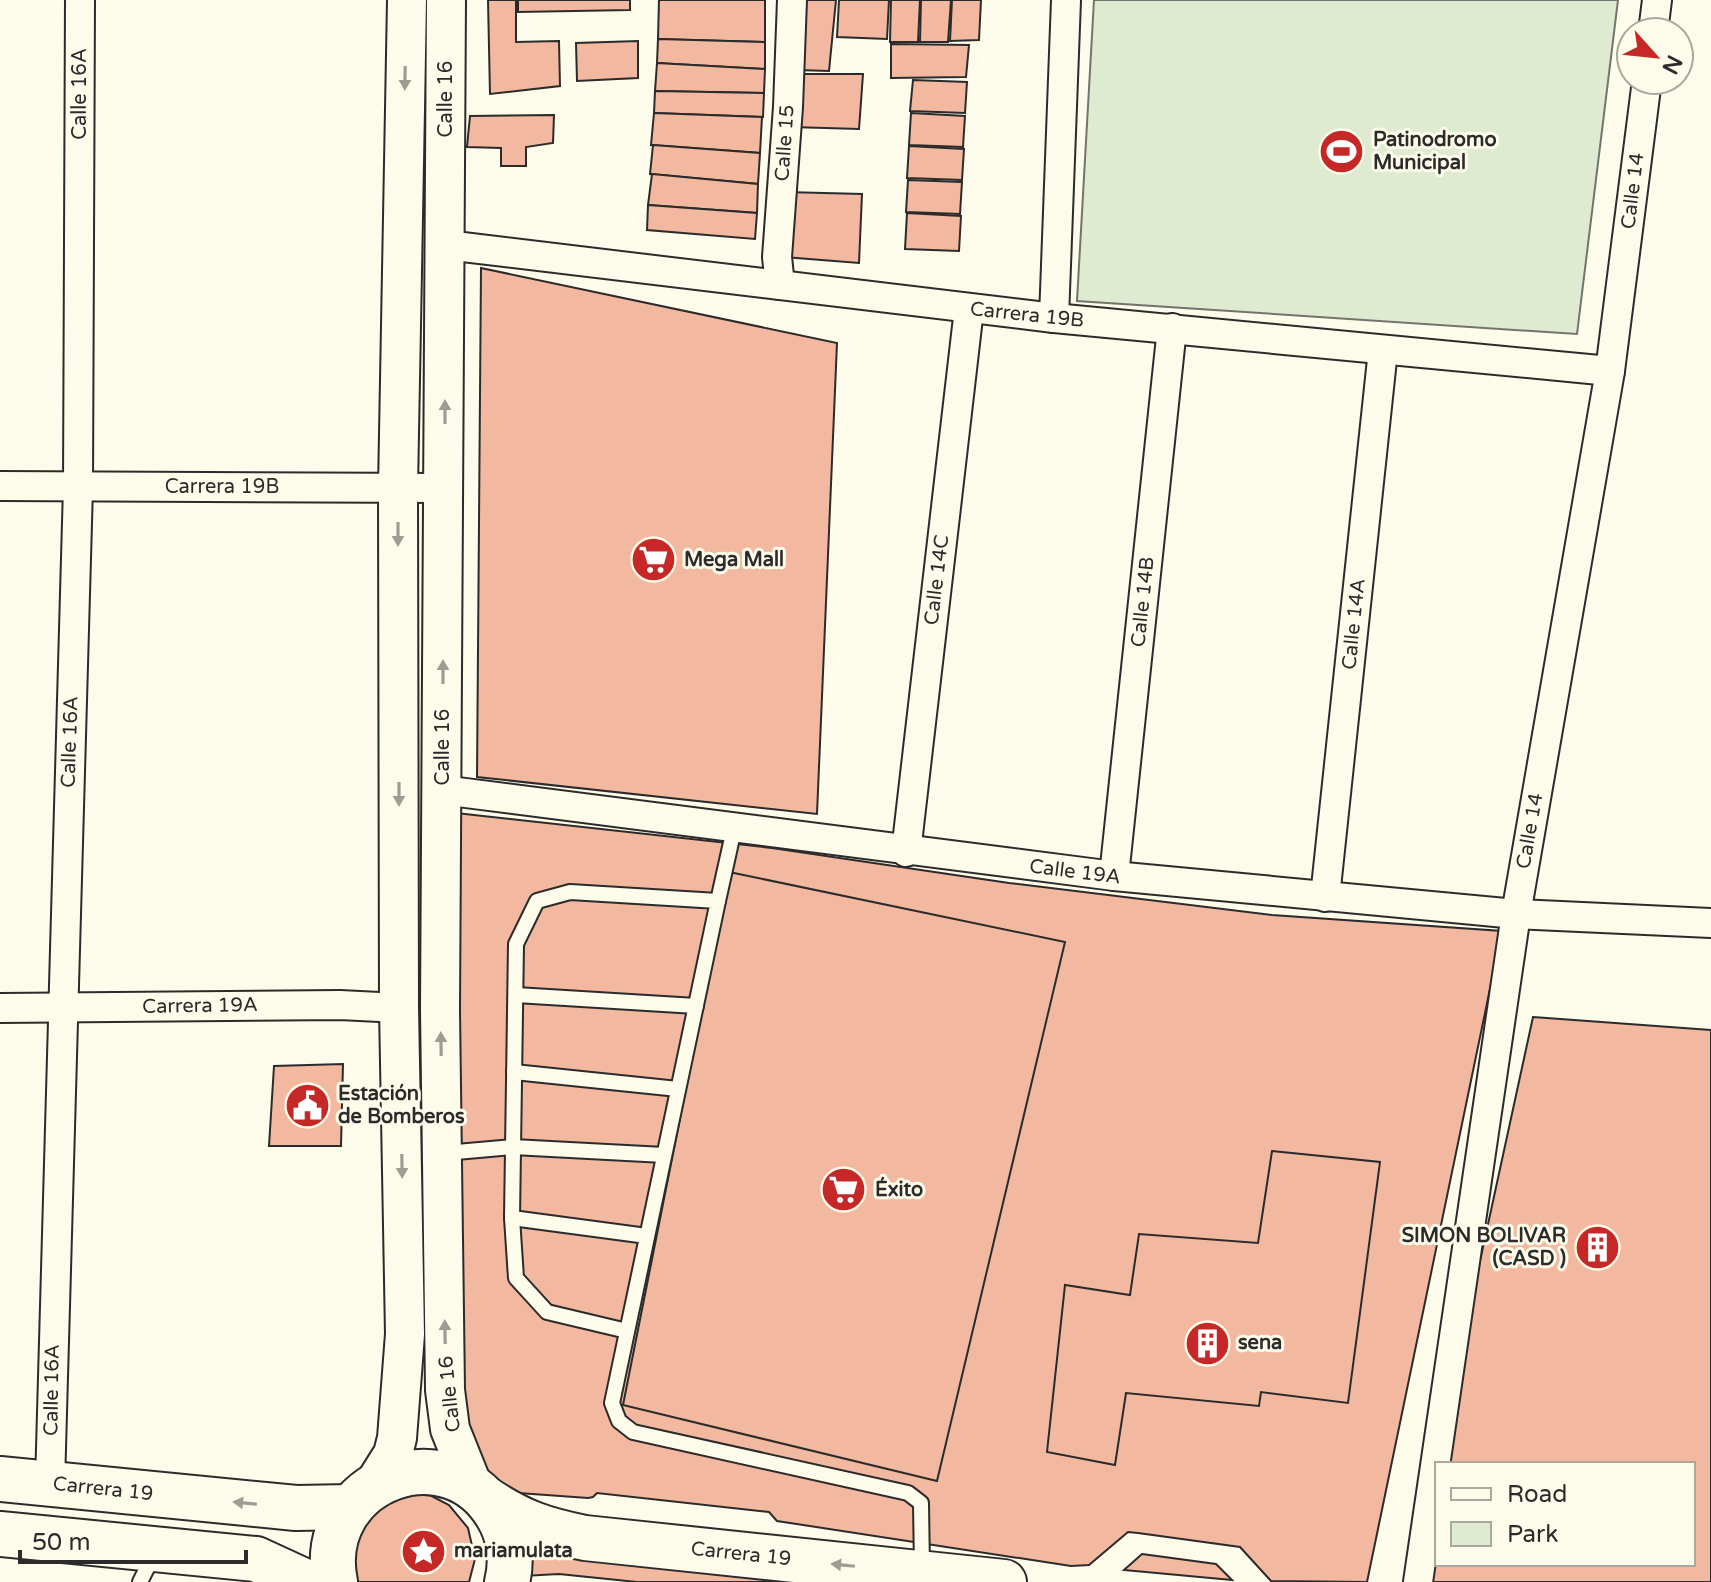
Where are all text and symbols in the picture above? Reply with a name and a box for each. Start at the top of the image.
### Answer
north arrow [1615,16,1695,96]
street label: Calle 16A [68,48,92,140]
text: N [1656,51,1688,78]
street label: Calle 16 [434,61,458,137]
one-way arrow [399,66,412,91]
street label: Calle 15 [770,104,800,182]
sports icon: Patinodromo Municipal [1318,127,1366,175]
place label: Patinodromo Municipal [1373,128,1497,175]
street label: Calle 14 [1616,151,1650,231]
street label: Carrera 19B [969,297,1085,333]
one-way arrow [439,399,451,424]
street label: Carrera 19B [165,475,279,499]
one-way arrow [392,522,404,547]
street label: Calle 14C [920,533,954,626]
supermarket icon: Mega Mall [629,536,677,584]
place label: Mega Mall [684,548,784,572]
street label: Calle 14B [1126,556,1160,648]
street label: Calle 14A [1337,577,1371,671]
one-way arrow [437,659,449,684]
street label: Calle 16A [56,696,84,788]
street label: Calle 16 [431,709,455,785]
one-way arrow [393,782,405,807]
street label: Calle 14 [1512,791,1548,871]
street label: Calle 19A [1028,855,1122,889]
street label: Carrera 19A [142,993,258,1019]
one-way arrow [435,1031,447,1056]
public building icon: Estación de Bomberos [283,1082,331,1130]
place label: Estación de Bomberos [338,1082,465,1129]
one-way arrow [395,1154,408,1179]
supermarket icon: Éxito [820,1166,868,1214]
place label: Éxito [875,1176,923,1202]
building icon: SIMON BOLIVAR (CASD ) [1573,1223,1621,1271]
place label: SIMON BOLIVAR (CASD ) [1402,1224,1566,1271]
one-way arrow [438,1319,451,1344]
building icon: sena [1183,1319,1231,1367]
place label: sena [1238,1331,1282,1355]
street label: Calle 16A [39,1344,65,1436]
street label: Calle 16 [434,1355,466,1433]
legend [1435,1462,1695,1566]
street label: Carrera 19 [52,1472,154,1506]
text: Road [1507,1480,1567,1509]
one-way arrow [232,1497,257,1510]
scale bar [20,1514,246,1564]
text: Park [1507,1520,1558,1549]
place icon: mariamulata [399,1527,447,1575]
text: 50 m [32,1528,90,1557]
street label: Carrera 19 [690,1537,792,1571]
place label: mariamulata [454,1539,573,1563]
one-way arrow [830,1559,855,1572]

